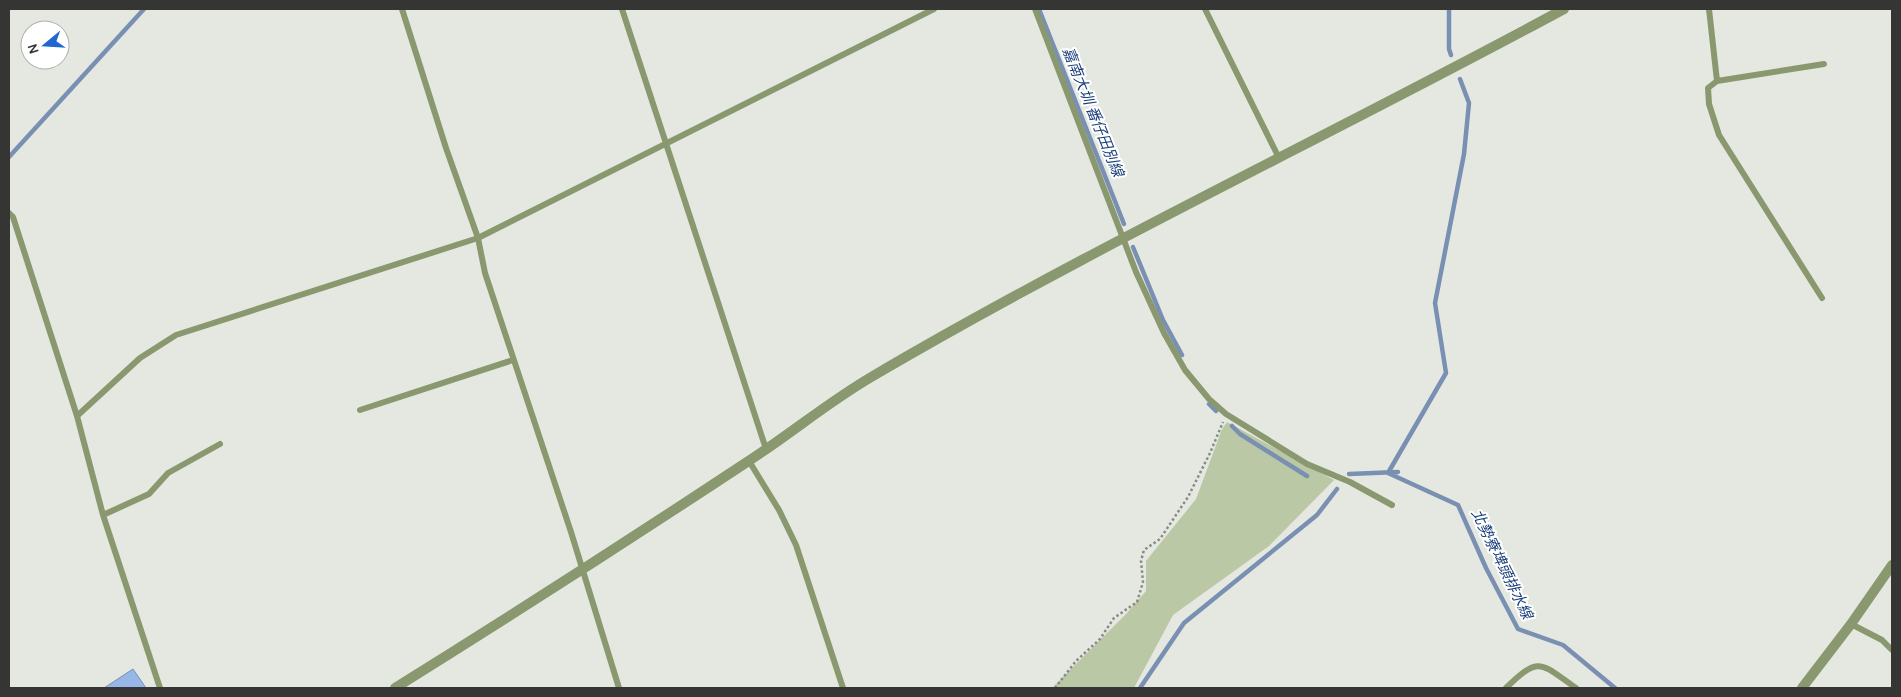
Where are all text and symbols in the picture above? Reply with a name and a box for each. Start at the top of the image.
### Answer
north arrow [20,20,70,70]
text: N [23,41,43,56]
water label: 嘉南大圳 番仔田別線 [1059,45,1128,181]
water label: 北勢寮埤頭排水線 [1468,506,1537,624]

